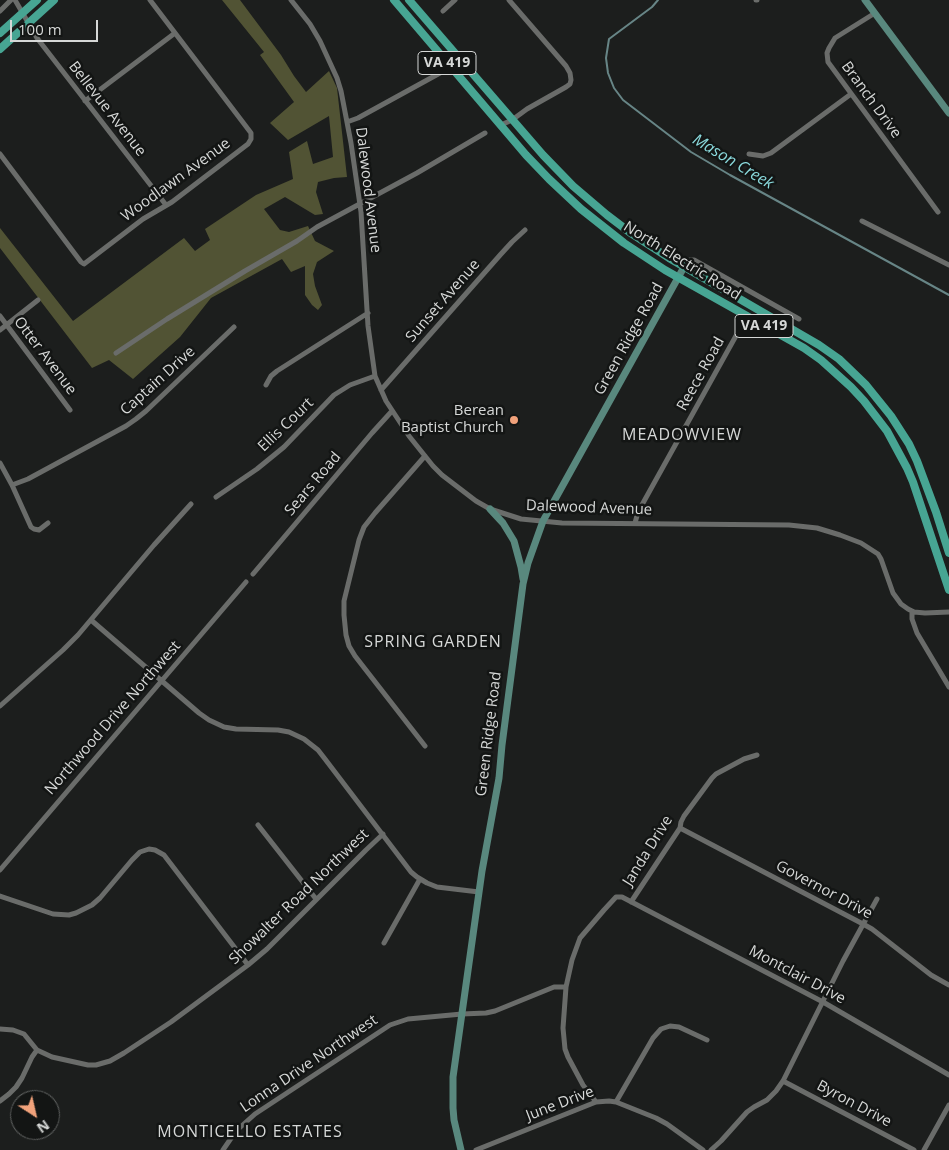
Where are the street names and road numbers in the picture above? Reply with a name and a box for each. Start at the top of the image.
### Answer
road number: VA 419 [418,52,476,74]
street label: Bellevue Avenue [64,58,150,160]
street label: Branch Drive [837,58,905,142]
street label: Dalewood Avenue [351,126,385,254]
street label: Woodlawn Avenue [118,134,234,226]
street label: North Electric Road [620,218,744,304]
street label: Sunset Avenue [402,256,484,346]
street label: Green Ridge Road [591,280,667,398]
street label: Otter Avenue [10,313,80,399]
road number: VA 419 [735,314,793,338]
street label: Reece Road [673,334,729,414]
street label: Captain Drive [117,343,199,419]
street label: Ellis Court [255,394,317,456]
street label: Sears Road [281,448,345,520]
street label: Dalewood Avenue [526,497,652,519]
street label: Northwood Drive Northwest [41,637,185,799]
street label: Green Ridge Road [472,671,506,797]
street label: Janda Drive [619,812,677,890]
street label: Showalter Road Northwest [225,826,373,968]
street label: Governor Drive [773,857,875,923]
street label: Montclair Drive [746,942,848,1008]
street label: Lonna Drive Northwest [237,1011,381,1117]
street label: Byron Drive [813,1077,895,1131]
street label: June Drive [523,1083,597,1125]

